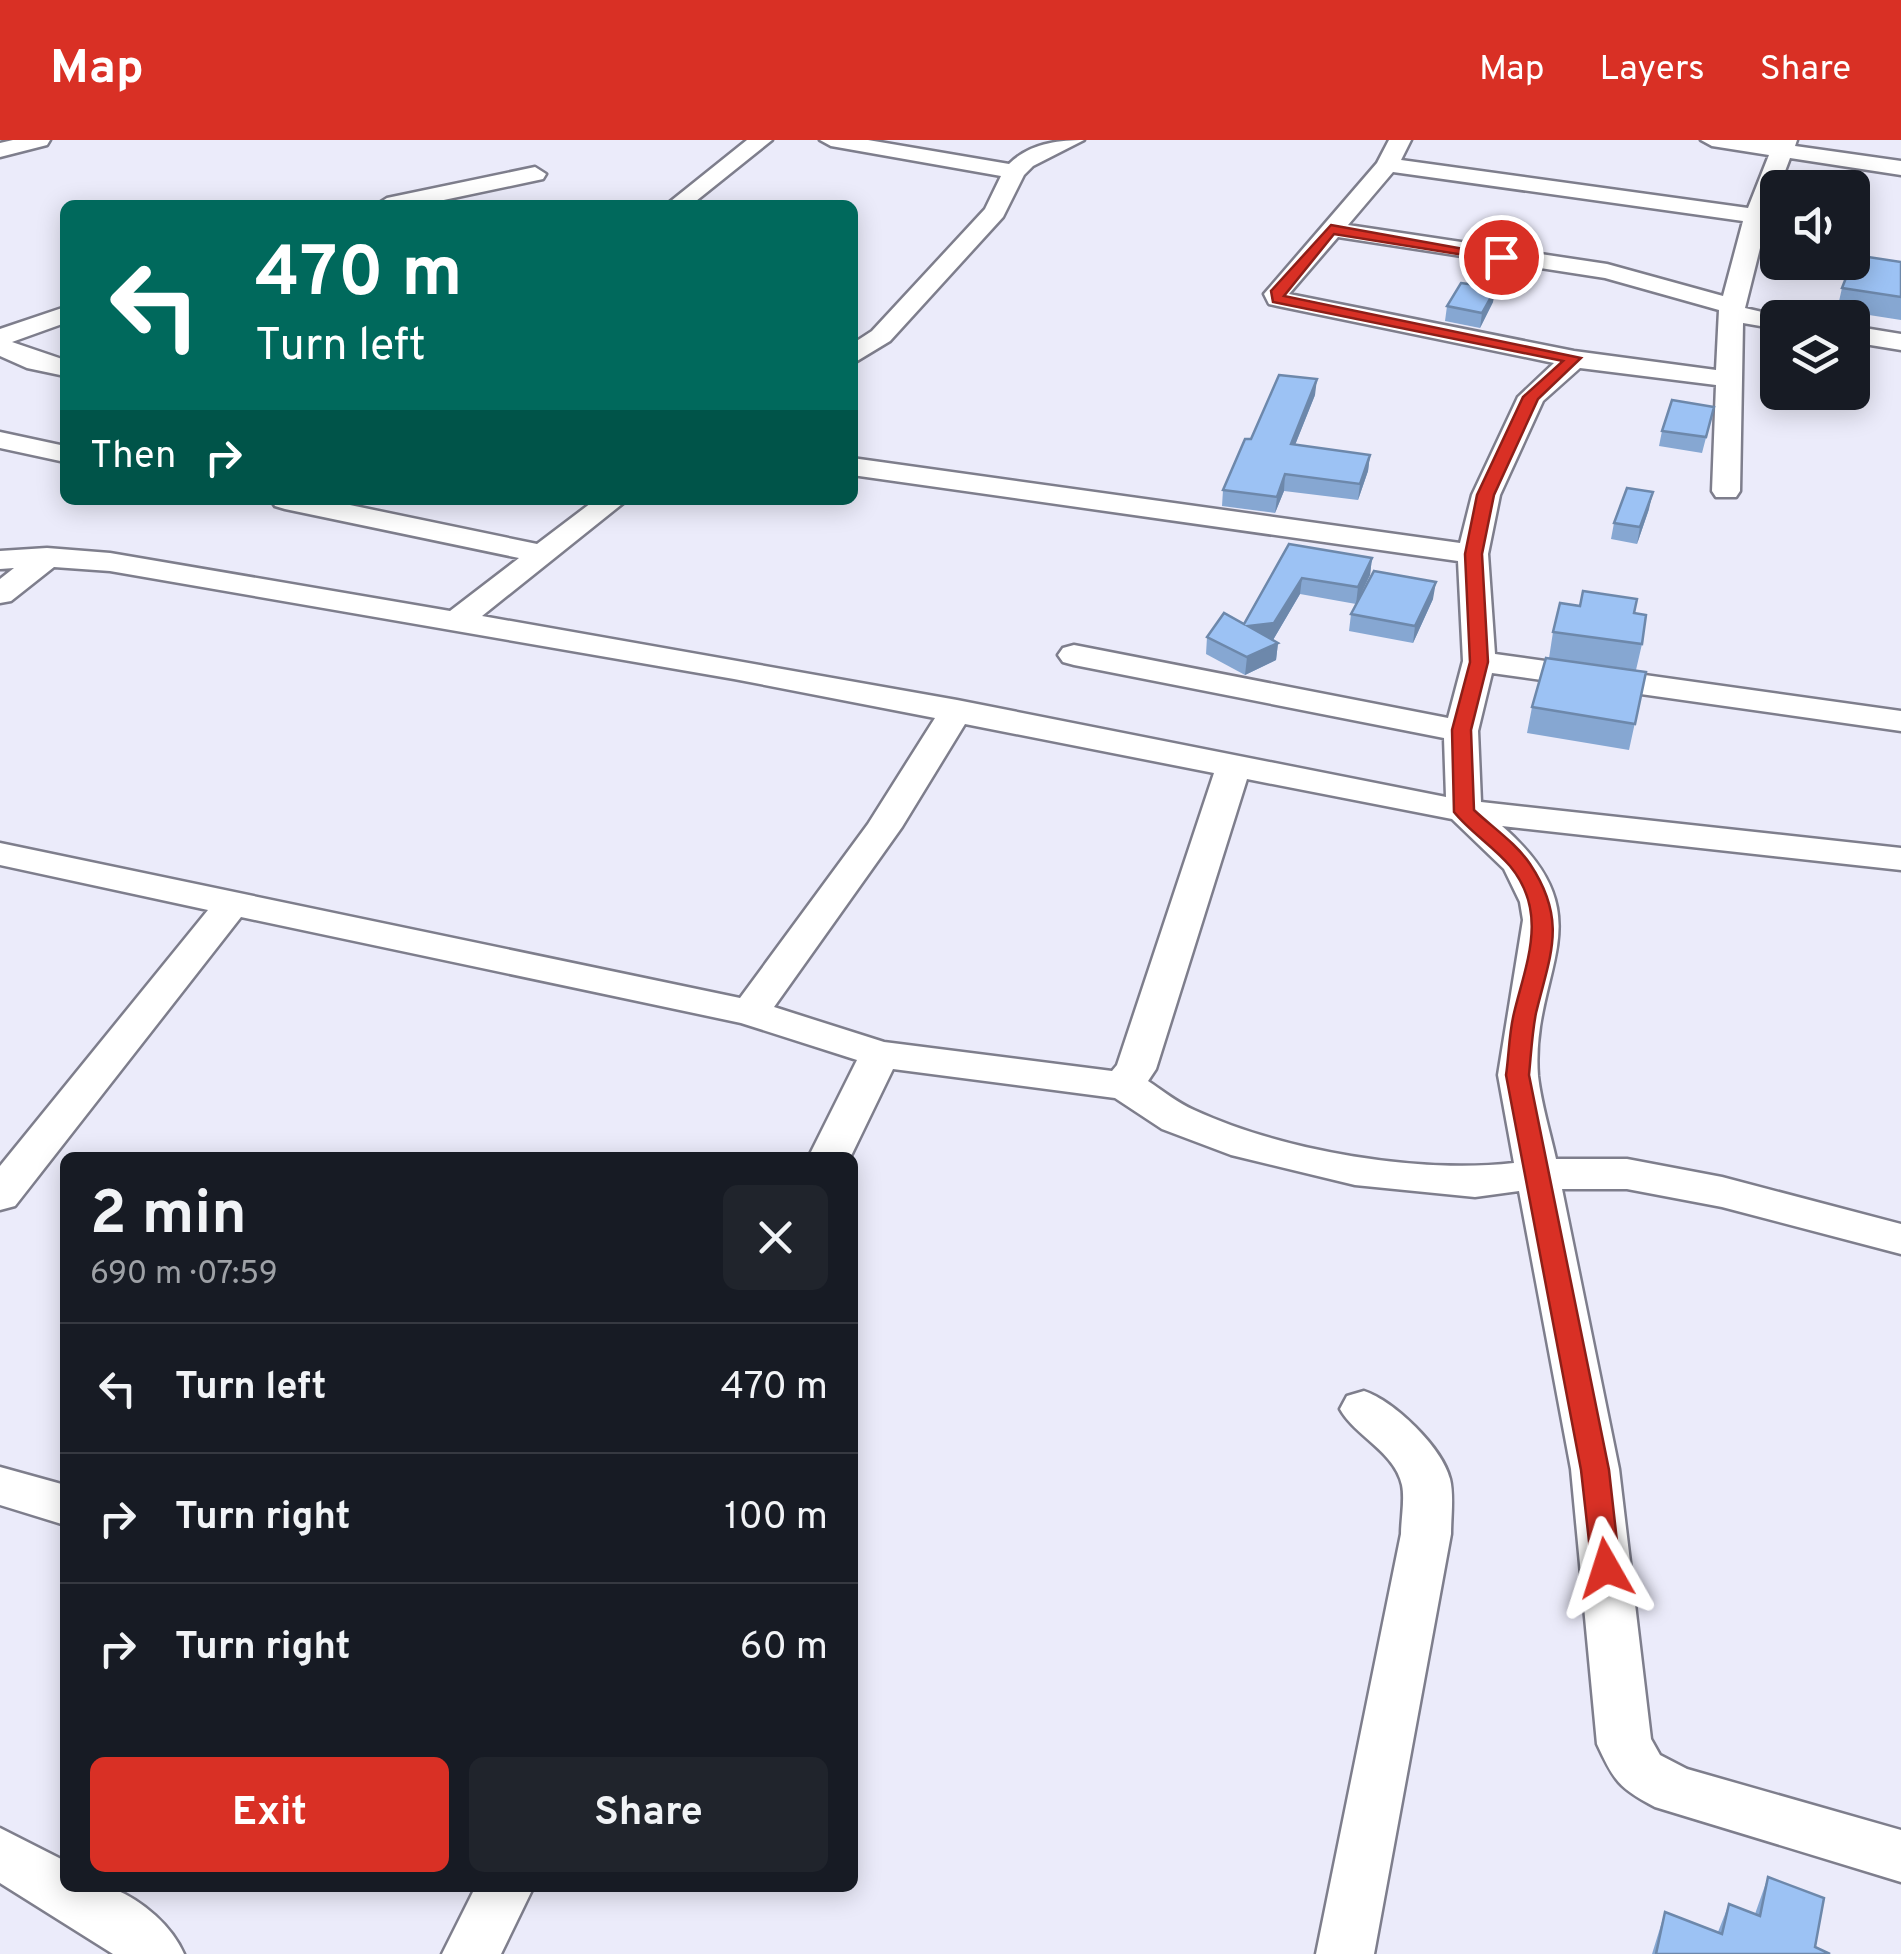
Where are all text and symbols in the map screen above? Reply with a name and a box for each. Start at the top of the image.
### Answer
text: Map [50,40,144,100]
text: Map [1479,48,1545,92]
text: Layers [1600,48,1705,92]
text: Share [1760,48,1851,92]
map controls [1760,170,1870,410]
button: sound [1760,170,1870,280]
pin [1459,215,1544,300]
icon: arrive [1474,230,1529,285]
text: 470 m [255,232,463,321]
icon: left [90,240,220,370]
button: layers [1760,300,1870,410]
text: Turn left [255,319,426,376]
icon: right [196,430,251,485]
text: Then [90,433,176,482]
text: 2 min [90,1179,247,1255]
button: close [723,1185,828,1290]
text: 690 m · 07:59 [90,1255,278,1295]
icon: left [90,1361,145,1416]
text: Turn left [175,1364,327,1413]
text: 470 m [721,1364,828,1413]
icon: right [90,1491,145,1546]
text: Turn right [175,1494,350,1543]
text: 100 m [724,1494,828,1543]
position arrow [1554,1516,1658,1620]
icon: right [90,1621,145,1676]
text: Turn right [175,1624,350,1673]
text: 60 m [740,1624,828,1673]
button: Exit [90,1757,449,1872]
button: Share [469,1757,828,1872]

